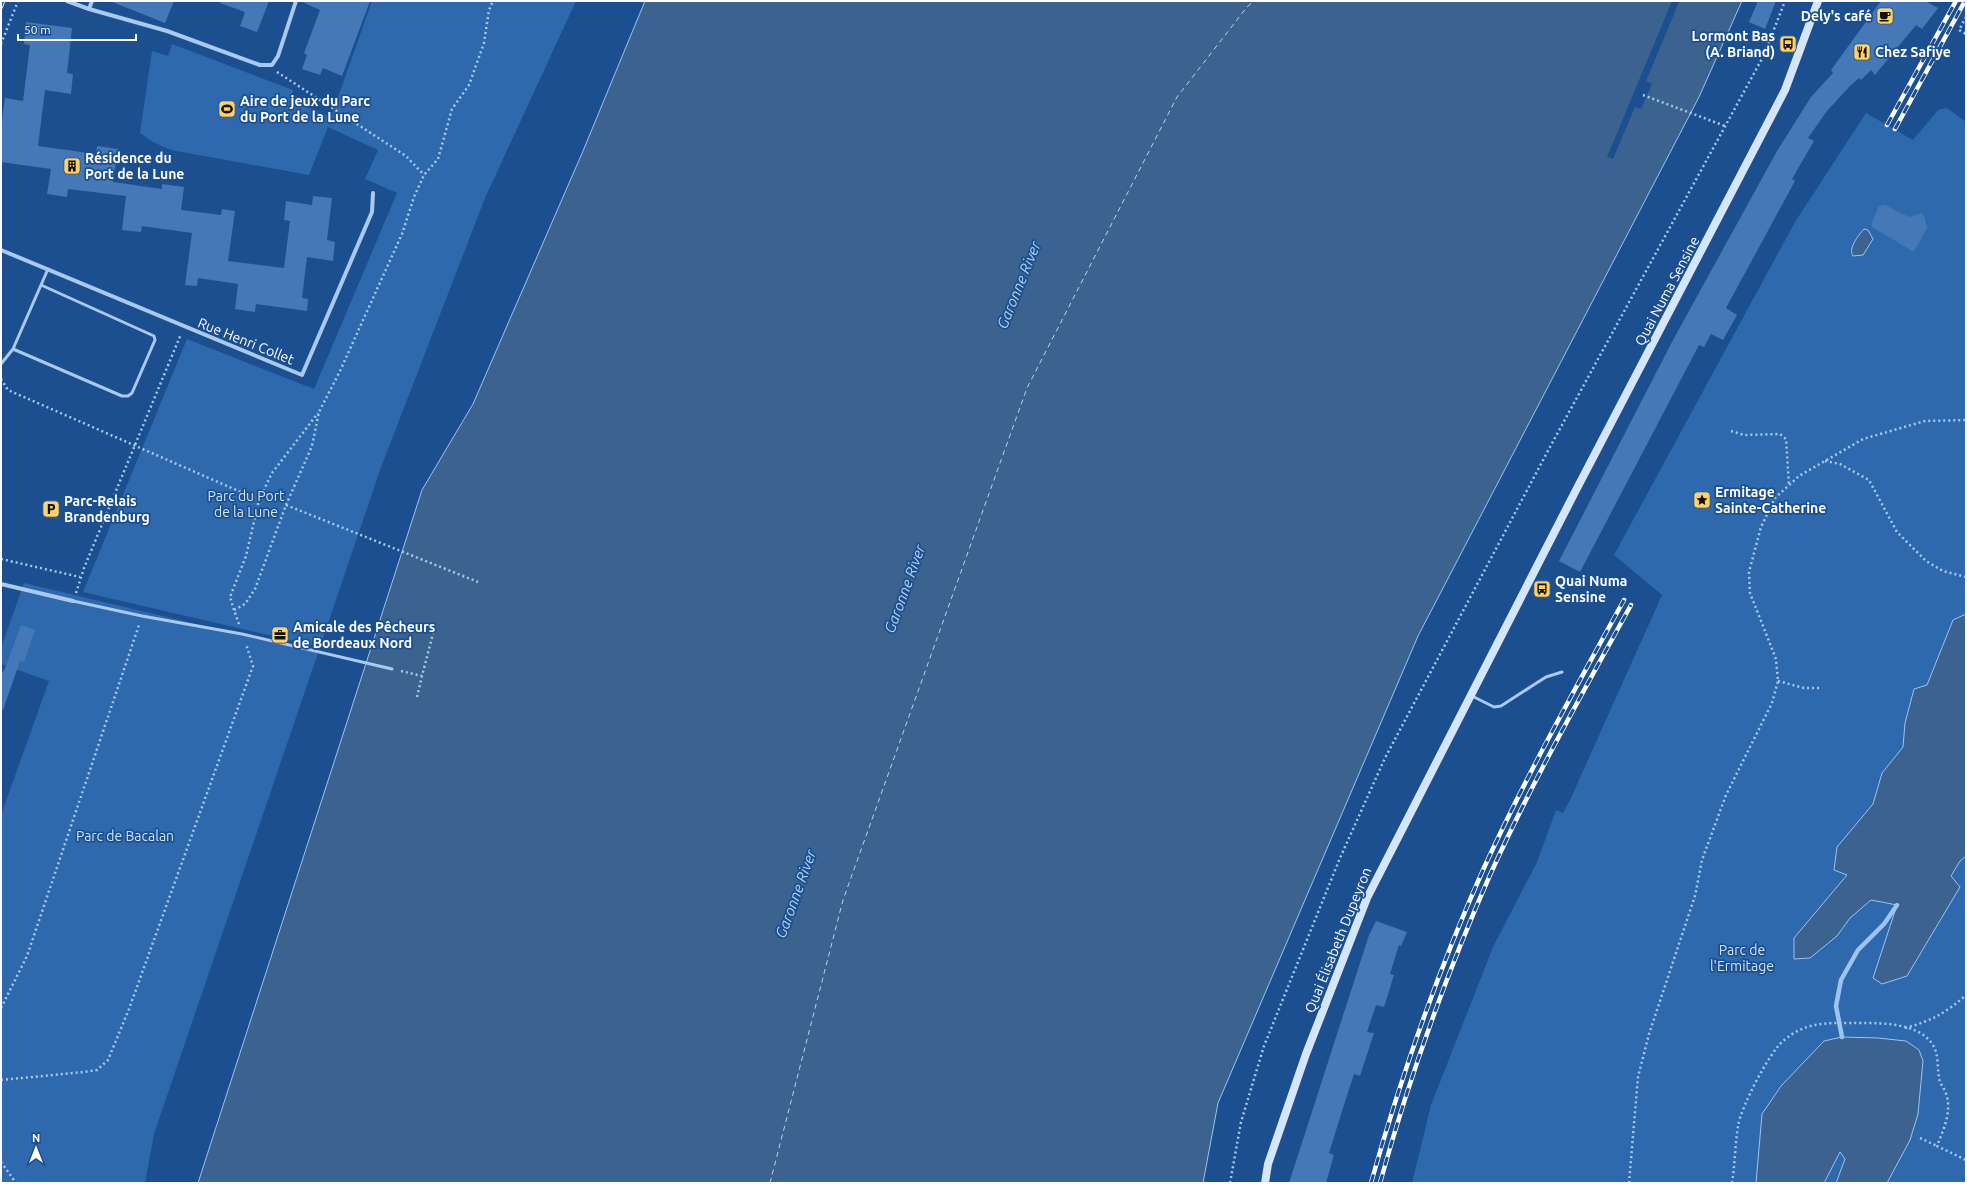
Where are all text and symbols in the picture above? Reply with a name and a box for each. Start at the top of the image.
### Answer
cafe icon: Dely's café [1875,6,1895,26]
place label: Dely's café [1801,8,1872,24]
scale bar [18,16,136,42]
text: 50 m [24,23,51,36]
place label: Lormont Bas (A. Briand) [1692,28,1775,60]
bus stop icon: Lormont Bas (A. Briand) [1778,34,1798,54]
restaurant icon: Chez Safiye [1852,42,1872,62]
place label: Chez Safiye [1875,44,1951,60]
place label: Aire de jeux du Parc du Port de la Lune [240,93,370,125]
sports icon: Aire de jeux du Parc du Port de la Lune [217,99,237,119]
place label: Résidence du Port de la Lune [85,150,184,182]
building icon: Résidence du Port de la Lune [62,156,82,176]
street label: Quai Numa Sensine [1631,234,1703,348]
water label: Garonne River [993,237,1044,331]
street label: Rue Henri Collet [196,314,297,368]
place label: Ermitage Sainte-Catherine [1715,484,1826,516]
park label: Parc du Port de la Lune [207,488,285,520]
place icon: Ermitage Sainte-Catherine [1692,490,1712,510]
place label: Parc-Relais Brandenburg [64,493,150,525]
parking icon: Parc-Relais Brandenburg [41,499,61,519]
water label: Garonne River [881,541,929,635]
place label: Quai Numa Sensine [1555,573,1627,605]
bus stop icon: Quai Numa Sensine [1532,579,1552,599]
place label: Amicale des Pêcheurs de Bordeaux Nord [293,619,436,651]
office icon: Amicale des Pêcheurs de Bordeaux Nord [270,625,290,645]
park label: Parc de Bacalan [76,828,174,844]
water label: Garonne River [772,846,820,940]
street label: Quai Élisabeth Dupeyron [1301,865,1375,1015]
park label: Parc de l'Ermitage [1710,942,1774,974]
north arrow [16,1128,56,1168]
text: N [32,1132,40,1144]

